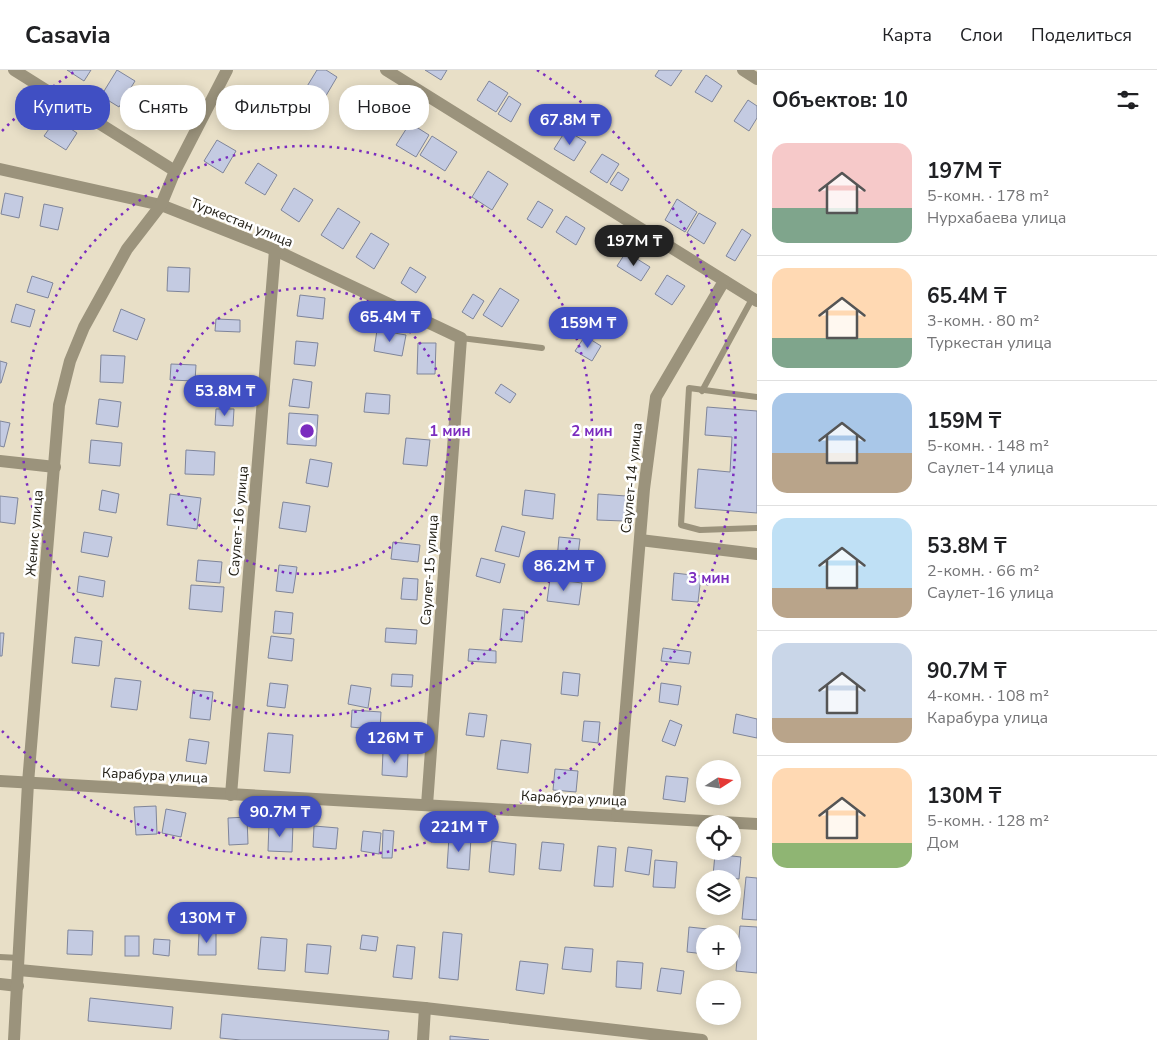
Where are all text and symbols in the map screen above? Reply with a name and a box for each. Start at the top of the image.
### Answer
text: Casavia [25,19,111,51]
text: Карта [882,23,932,47]
text: Слои [960,23,1003,47]
text: Поделиться [1031,23,1132,47]
chip: Купить [15,85,110,130]
chip: Снять [120,85,206,130]
chip: Фильтры [216,85,329,130]
chip: Новое [339,85,429,130]
text: Объектов: 10 [772,86,908,114]
icon: filters [1114,86,1142,114]
pin: 67.8M ₸ [524,104,616,146]
text: 67.8M ₸ [540,109,600,131]
text: 197M ₸ [927,157,1001,185]
icon: home [812,163,872,223]
text: 5-комн. · 178 m² [927,185,1049,207]
street label: Туркестан улица [188,193,296,252]
text: Нурхабаева улица [927,207,1066,229]
pin: 197M ₸ [593,224,675,267]
text: 197M ₸ [606,230,662,252]
text: 65.4M ₸ [927,282,1007,310]
icon: home [812,288,872,348]
pin: 65.4M ₸ [344,300,436,343]
text: 65.4M ₸ [360,306,420,328]
pin: 159M ₸ [547,306,629,349]
text: 3-комн. · 80 m² [927,310,1039,332]
text: 159M ₸ [560,312,616,334]
text: Туркестан улица [927,332,1052,354]
pin: 53.8M ₸ [179,374,271,417]
text: 53.8M ₸ [195,380,255,402]
text: 159M ₸ [927,407,1001,435]
icon: home [812,413,872,473]
text: 1 мин [429,421,471,441]
text: 2 мин [571,421,613,441]
centre of rings [298,422,316,440]
street label: Саулет-14 улица [616,422,647,534]
text: 5-комн. · 148 m² [927,435,1049,457]
text: Саулет-14 улица [927,457,1054,479]
street label: Саулет-16 улица [224,465,253,577]
street label: Женис улица [21,489,48,577]
street label: Саулет-15 улица [416,514,443,626]
text: 53.8M ₸ [927,532,1007,560]
icon: home [812,538,872,598]
pin: 86.2M ₸ [518,550,610,592]
text: 86.2M ₸ [534,555,594,577]
text: 2-комн. · 66 m² [927,560,1039,582]
text: 3 мин [688,568,730,588]
text: Саулет-16 улица [927,582,1054,604]
text: 90.7M ₸ [927,657,1007,685]
icon: home [812,663,872,723]
text: 4-комн. · 108 m² [927,685,1049,707]
text: Карабура улица [927,707,1048,729]
pin: 126M ₸ [354,722,436,764]
text: 126M ₸ [367,727,423,749]
north arrow [696,760,741,805]
map controls [696,760,741,1025]
street label: Карабура улица [102,763,208,788]
text: 130M ₸ [927,782,1001,810]
street label: Карабура улица [521,786,627,811]
icon: home [812,788,872,848]
pin: 90.7M ₸ [234,796,326,838]
text: 90.7M ₸ [250,801,310,823]
pin: 221M ₸ [418,810,500,853]
text: 5-комн. · 128 m² [927,810,1049,832]
button: locate [696,815,741,860]
text: 221M ₸ [431,816,487,838]
text: Дом [927,832,959,854]
button: layers [696,870,741,915]
pin: 130M ₸ [166,902,248,944]
text: 130M ₸ [179,907,235,929]
button: + [696,925,741,970]
button: − [696,980,741,1025]

